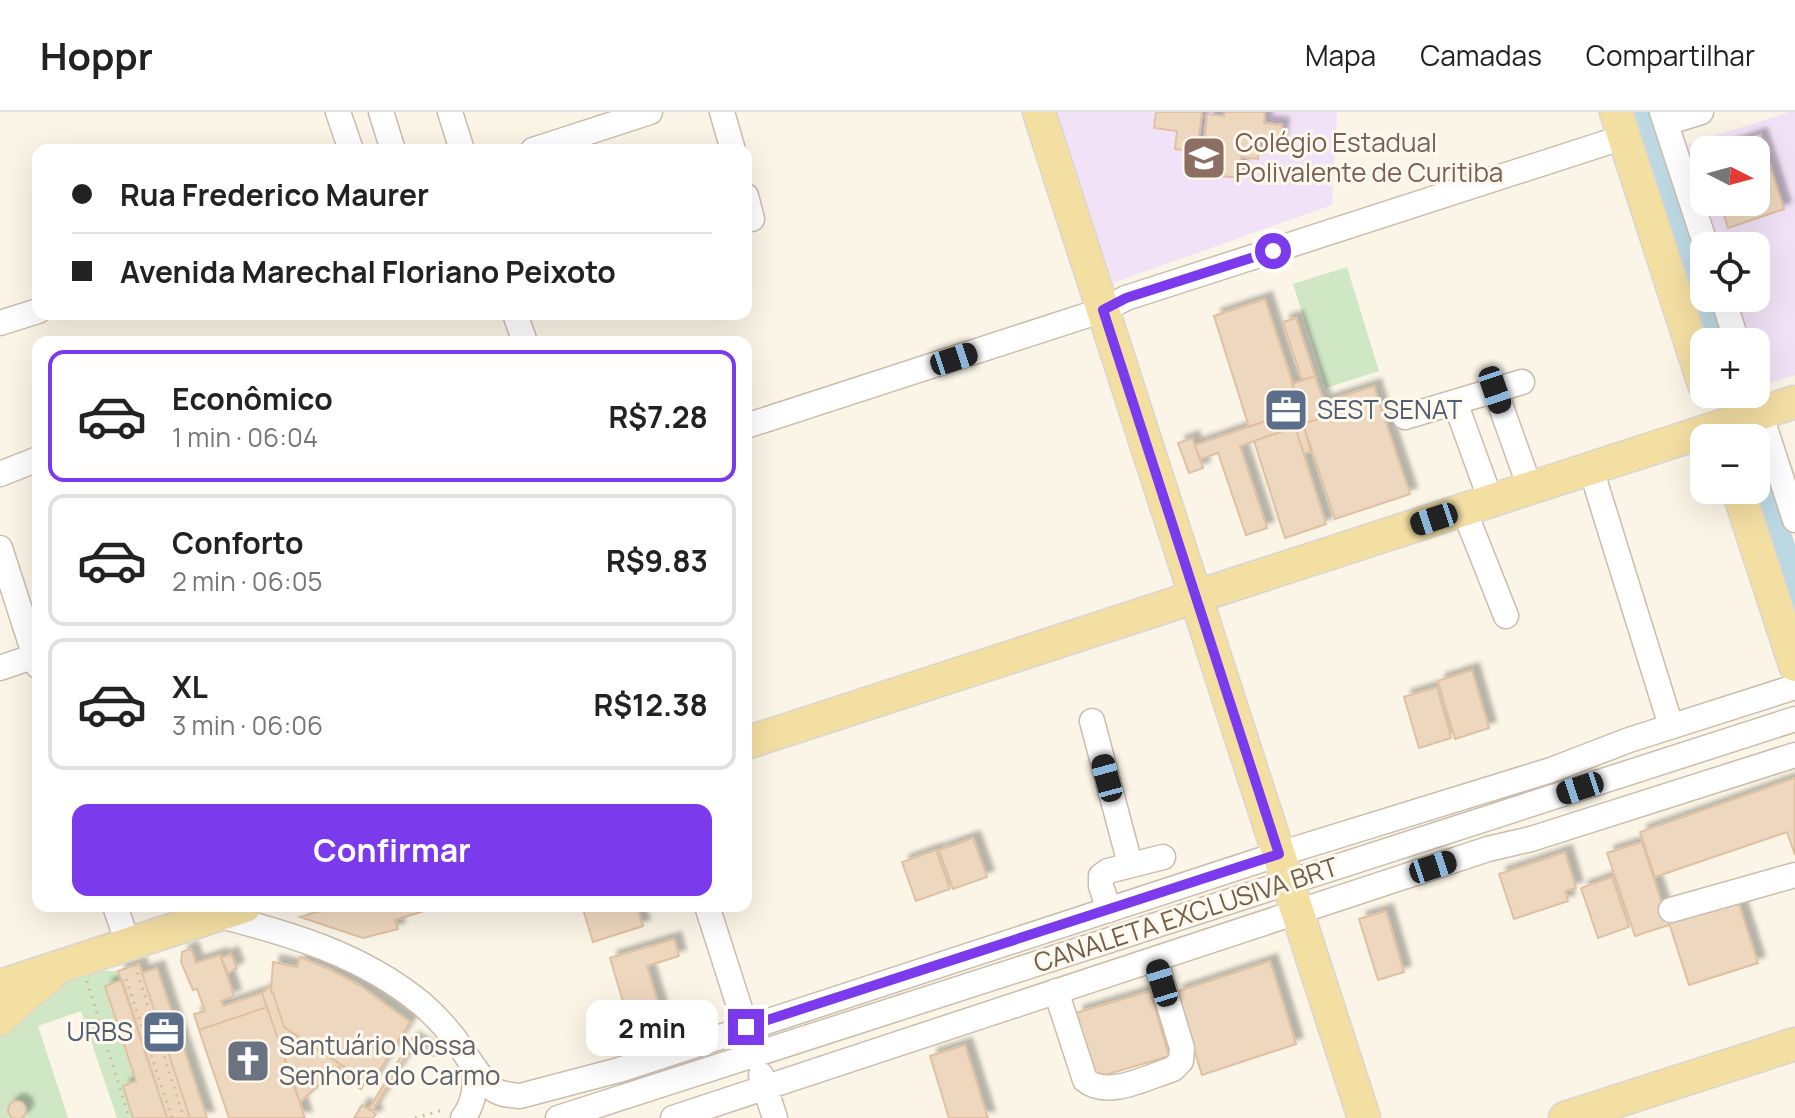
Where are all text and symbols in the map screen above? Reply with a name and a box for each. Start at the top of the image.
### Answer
text: Hoppr [40,29,153,81]
text: Mapa [1305,36,1376,74]
text: Camadas [1420,36,1542,74]
text: Compartilhar [1586,36,1755,74]
place label: Colégio Estadual Polivalente de Curitiba [1235,124,1503,190]
school or university icon: Colégio Estadual Polivalente de Curitiba [1180,134,1228,182]
north arrow [1690,136,1770,216]
map controls [1690,136,1770,504]
text: Rua Frederico Maurer [120,174,429,215]
button: locate [1690,232,1770,312]
route start [1255,233,1291,269]
text: Avenida Marechal Floriano Peixoto [120,251,616,292]
button: + [1690,328,1770,408]
car [927,340,981,378]
car [1476,363,1514,417]
text: Econômico [172,378,333,419]
icon: car [76,380,148,452]
office icon: SEST SENAT [1262,386,1310,434]
place label: SEST SENAT [1317,391,1463,427]
text: R$7.28 [609,396,708,437]
text: 1 min · 06:04 [172,419,318,455]
button: − [1690,424,1770,504]
car [1407,500,1461,538]
text: Conforto [172,522,303,563]
icon: car [76,524,148,596]
text: R$9.83 [606,540,708,581]
text: 2 min · 06:05 [172,563,323,599]
text: XL [172,666,208,707]
icon: car [76,668,148,740]
text: R$12.38 [593,684,708,725]
text: 3 min · 06:06 [172,707,323,743]
car [1089,752,1125,804]
car [1553,769,1607,807]
button: Confirmar [72,804,712,896]
street label: CANALETA EXCLUSIVA BRT [1029,848,1343,980]
car [1406,848,1460,886]
car [1144,957,1180,1009]
callout: 2 min [586,999,718,1055]
office icon: URBS [140,1008,188,1056]
route end [728,1009,764,1045]
text: 2 min [618,1010,686,1046]
place label: URBS [66,1013,133,1049]
place label: Santuário Nossa Senhora do Carmo [279,1027,500,1093]
church icon: Santuário Nossa Senhora do Carmo [224,1037,272,1085]

